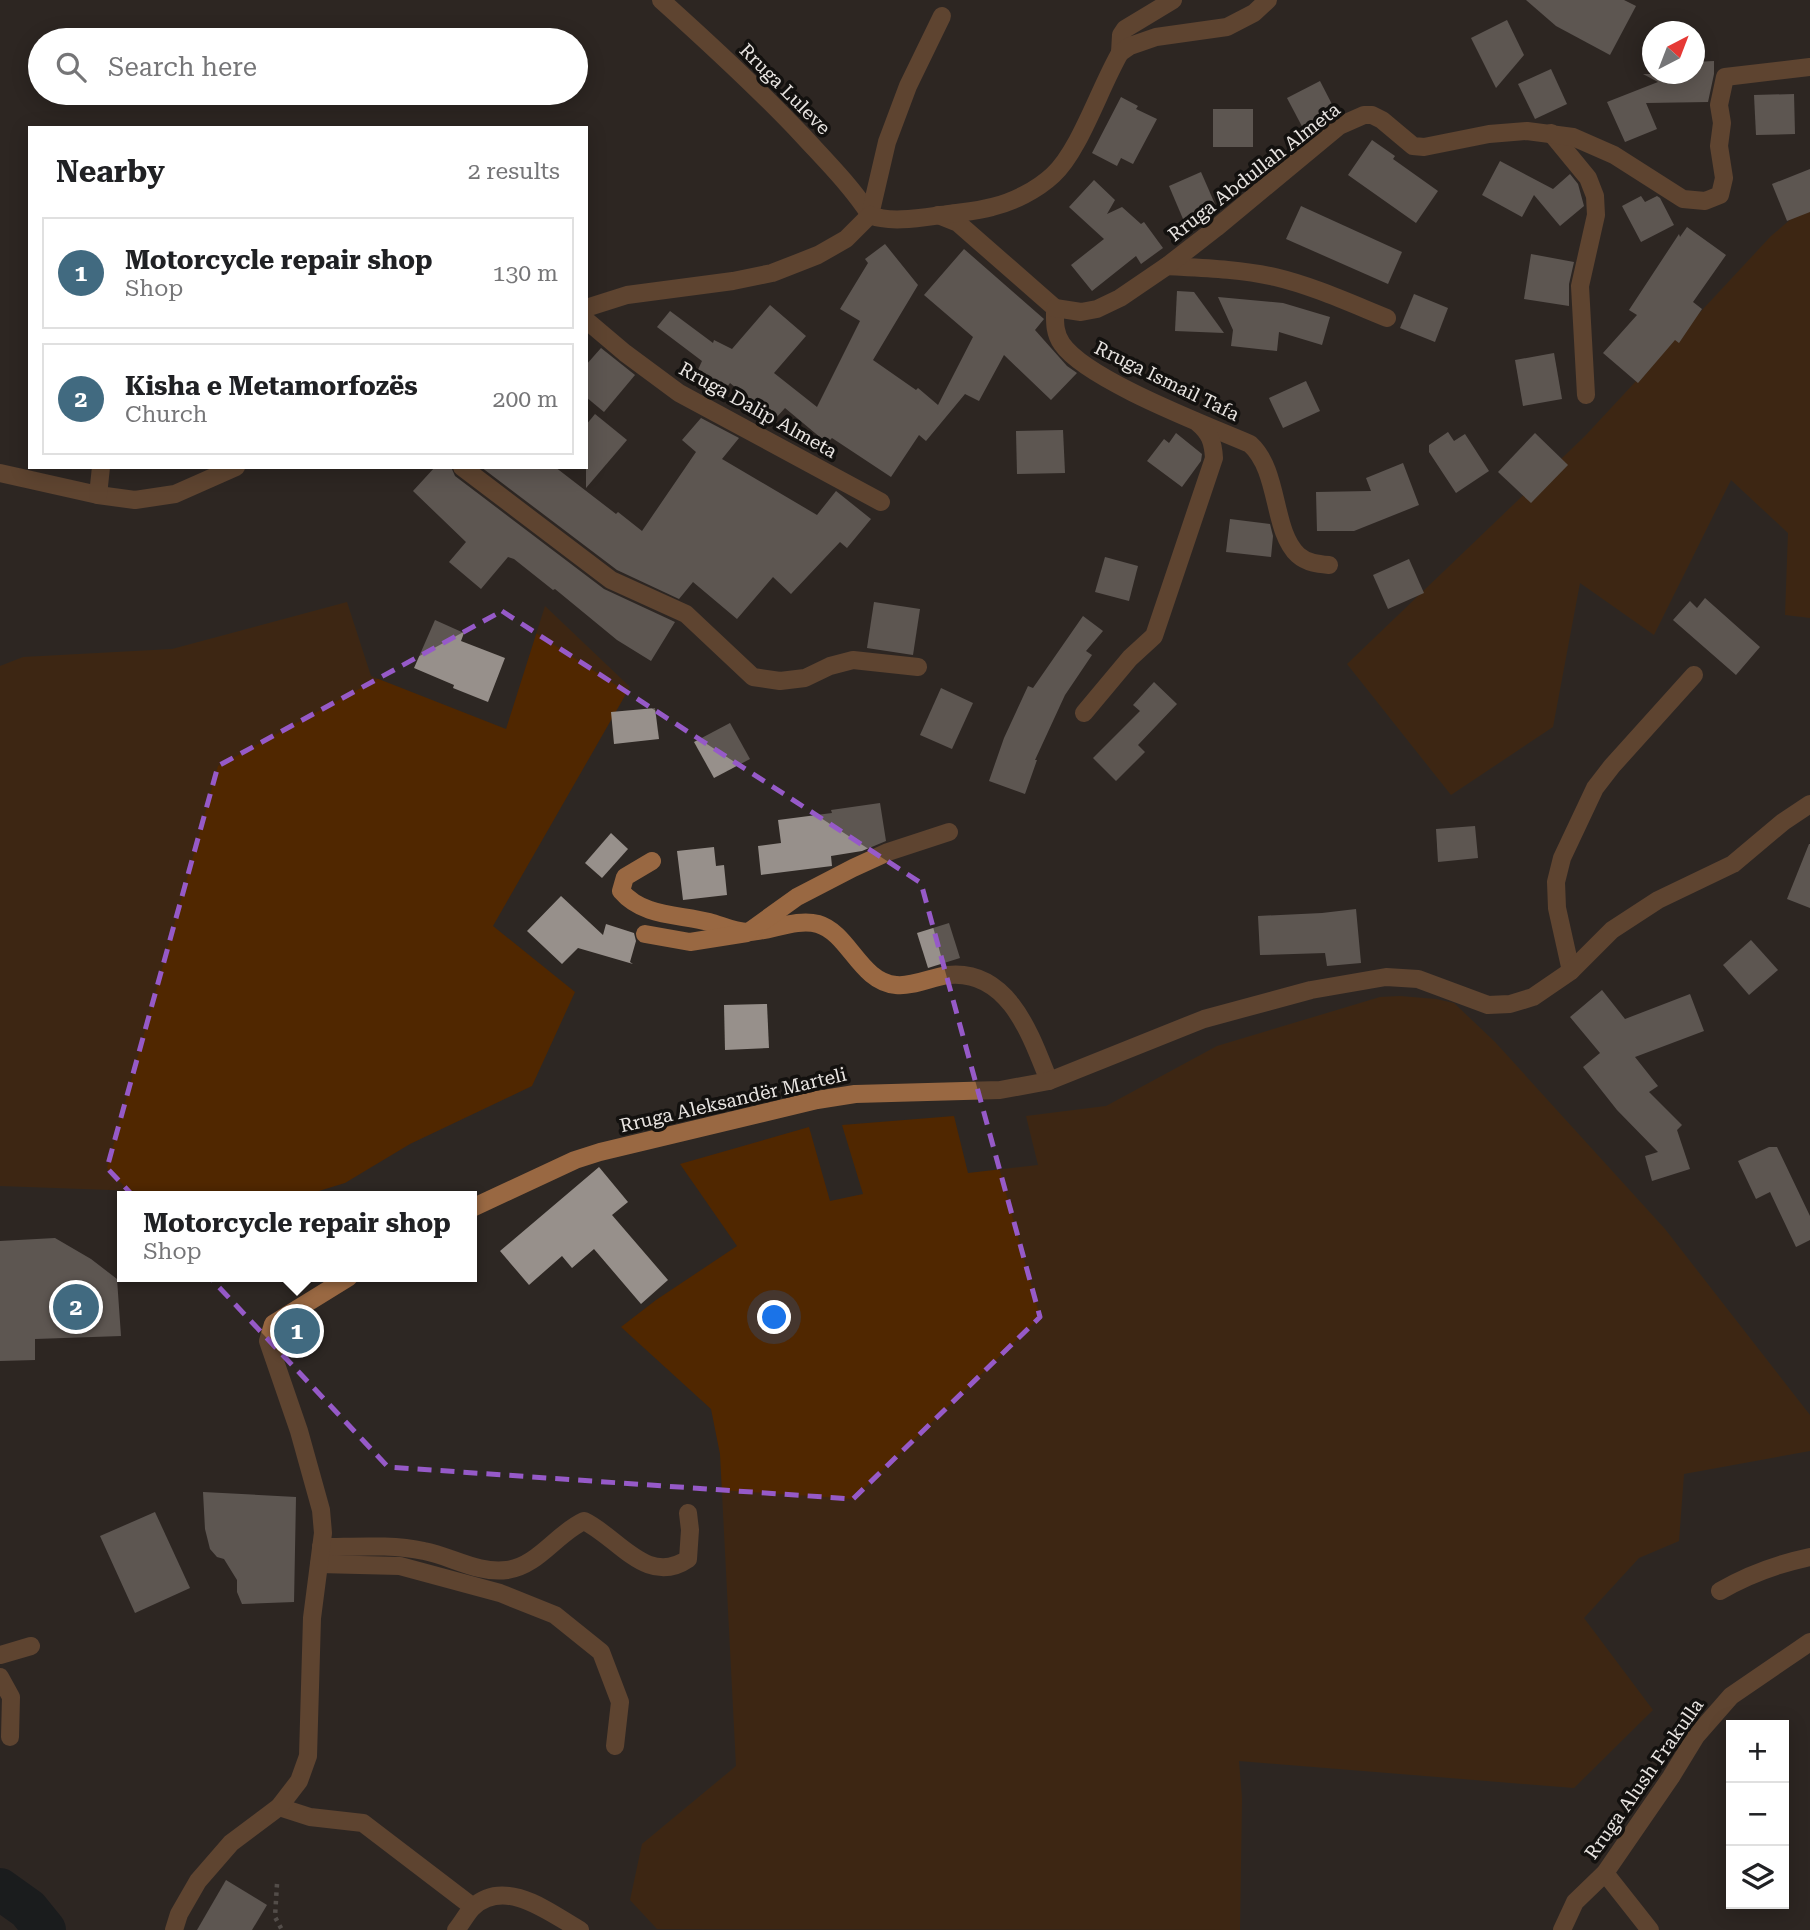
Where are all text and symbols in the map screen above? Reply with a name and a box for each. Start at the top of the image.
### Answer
north arrow [1642,21,1705,84]
search box [28,28,588,105]
street label: Rruga Luleve [735,39,835,139]
icon: search [52,48,90,86]
text: Search here [108,52,257,82]
street label: Rruga Abdullah Almeta [1163,97,1345,246]
text: Nearby [56,154,165,189]
text: 2 results [468,158,560,185]
text: Motorcycle repair shop [125,245,433,275]
text: 1 [75,260,87,287]
text: 130 m [493,260,558,287]
text: Shop [125,275,183,302]
street label: Rruga Ismail Tafa [1091,336,1244,426]
street label: Rruga Dalip Almeta [675,357,842,463]
text: Kisha e Metamorfozës [125,371,418,401]
text: 2 [75,386,87,413]
text: 200 m [493,386,558,413]
text: Church [125,401,207,428]
street label: Rruga Aleksandër Marteli [617,1063,849,1137]
popup [117,1191,477,1282]
text: Motorcycle repair shop [143,1208,451,1238]
text: Shop [143,1238,202,1265]
pin: 2 [53,1281,99,1333]
your location [757,1300,791,1334]
pin: 1 [274,1305,320,1357]
street label: Rruga Alush Frakulla [1580,1694,1709,1864]
map controls [1726,1720,1789,1909]
button: + [1726,1720,1789,1783]
button: − [1726,1783,1789,1846]
button: layers [1726,1846,1789,1909]

